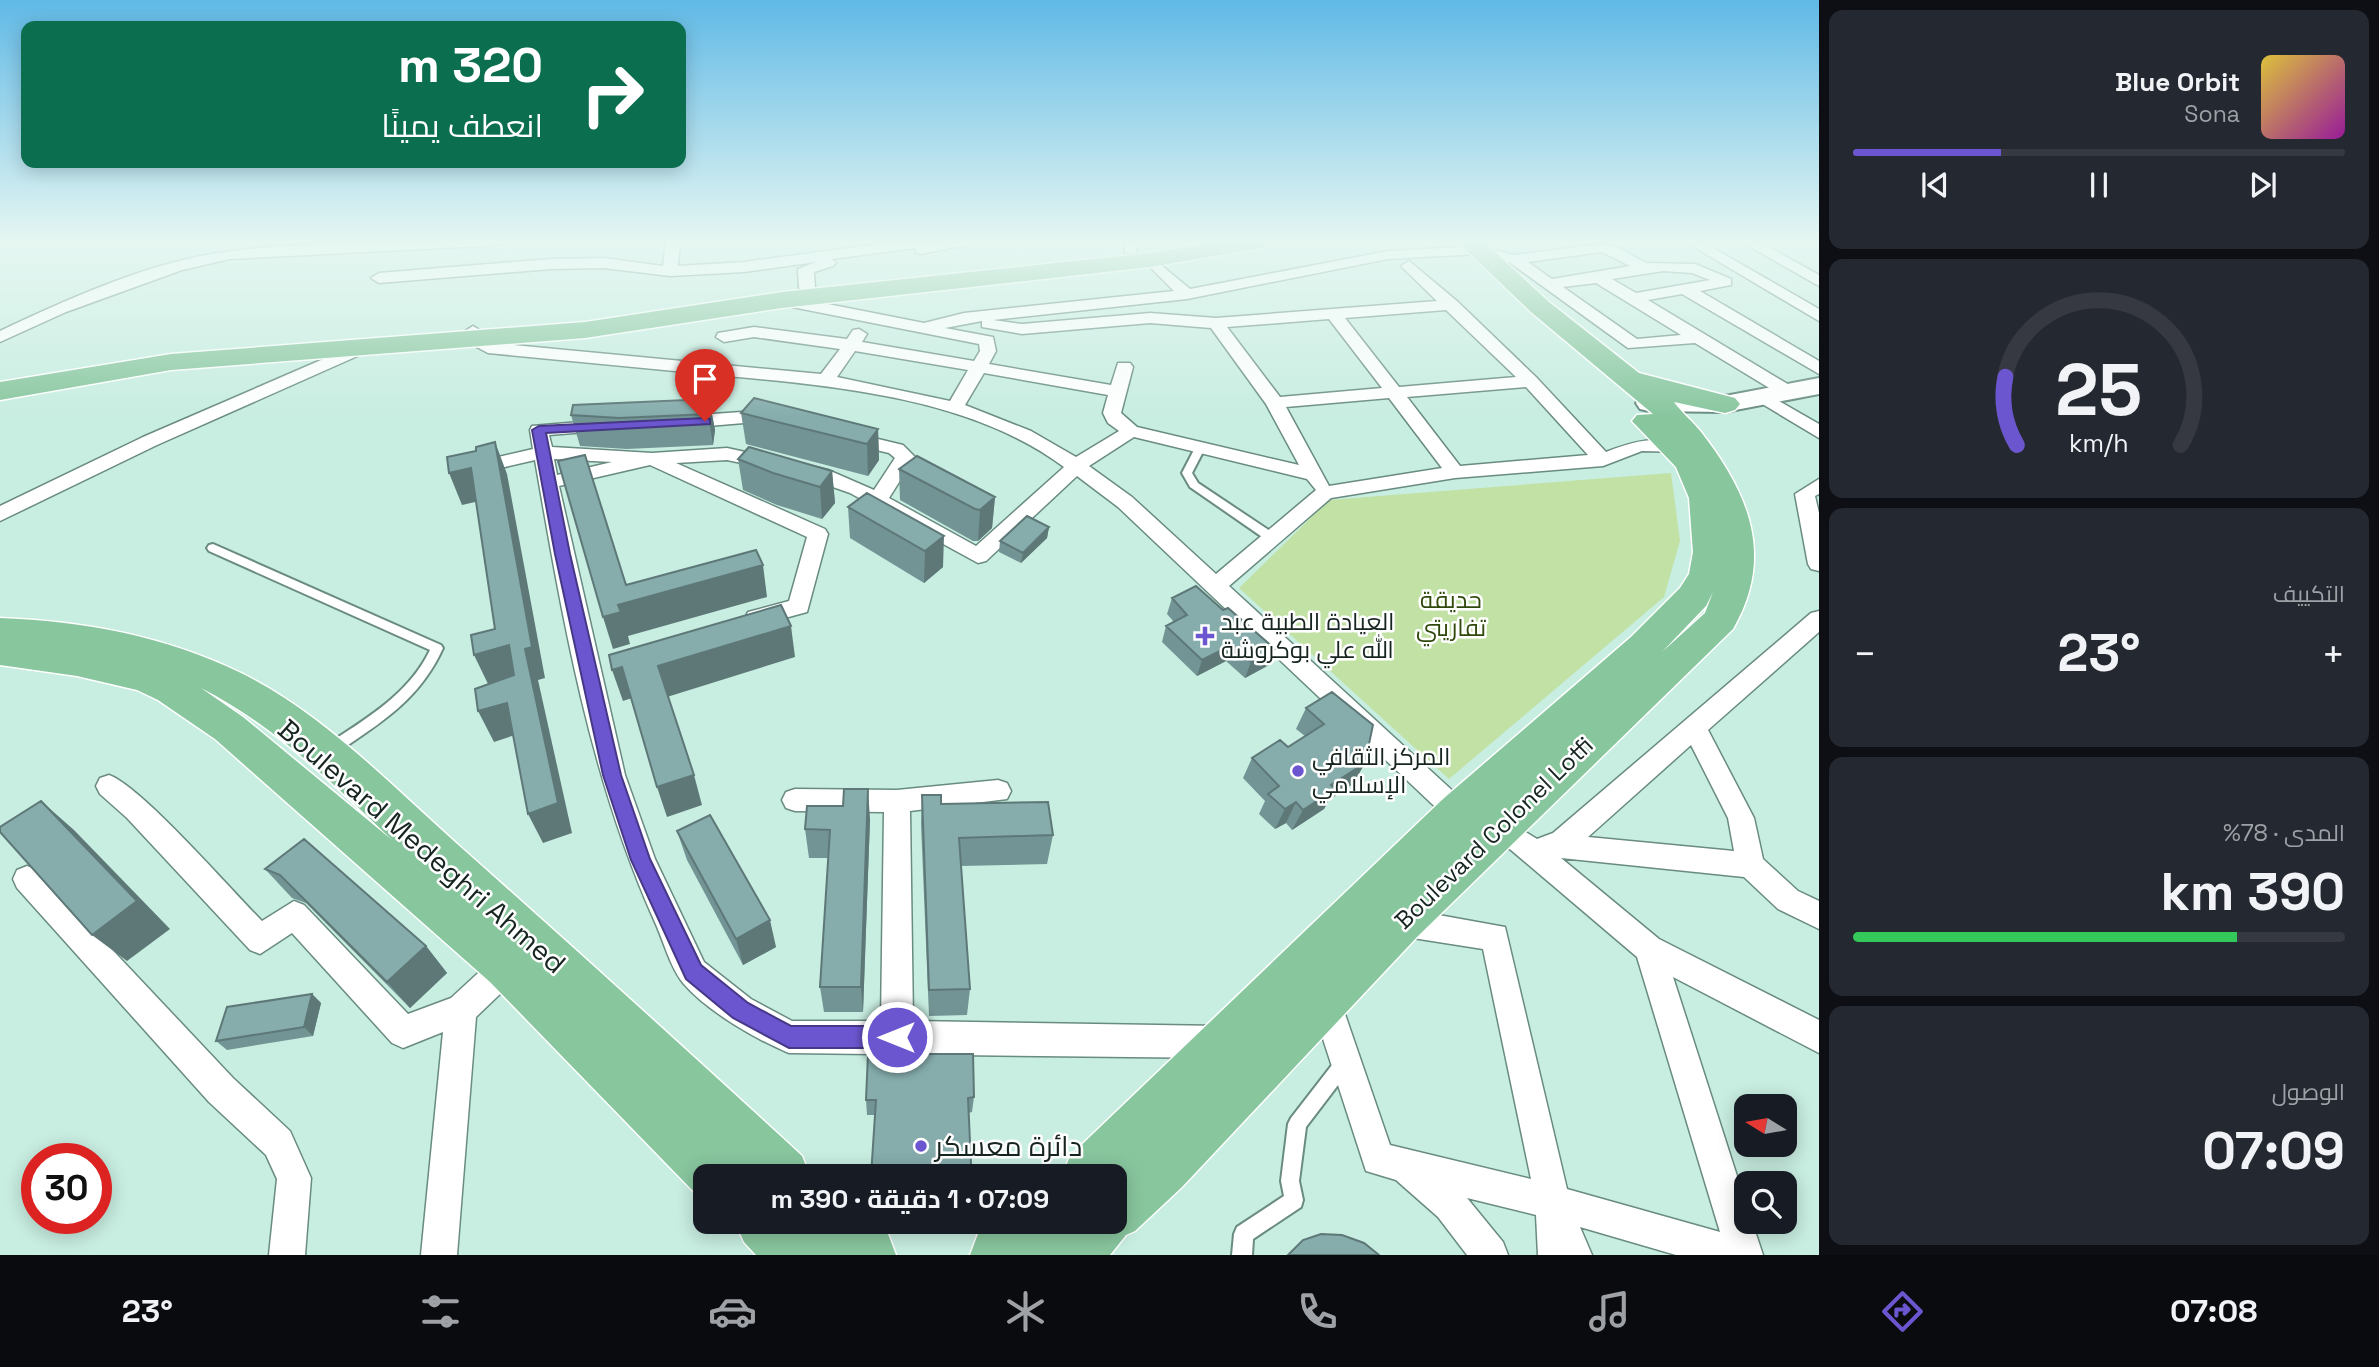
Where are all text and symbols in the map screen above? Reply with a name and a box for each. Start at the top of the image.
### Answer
text: 320 m [398,34,543,96]
icon: right [567,49,658,140]
text: Blue Orbit [2115,65,2240,99]
text: Sona [2184,99,2240,129]
text: انعطف يمينًا [381,106,543,146]
icon: previous [1916,166,1954,204]
icon: pause [2080,166,2118,204]
icon: next [2244,166,2282,204]
text: 25 [2056,343,2142,436]
pin [675,349,735,421]
icon: arrive [686,360,724,398]
text: km/h [2069,426,2129,458]
text: التكييف [2273,579,2345,609]
park label: حديقة تفاريتي [1416,584,1487,647]
place label: العيادة الطبية عبد الله علي بوكروشة [1221,606,1395,669]
text: 23° [2058,620,2141,686]
marker: العيادة الطبية عبد الله علي بوكروشة [1195,626,1215,646]
text: − [1853,630,1877,678]
text: + [2321,630,2345,678]
street label: Boulevard Medeghri Ahmed [271,711,573,981]
street label: Boulevard Colonel Lotfi [1388,730,1600,936]
place label: المركز الثقافي الإسلامي [1312,741,1450,804]
marker: المركز الثقافي الإسلامي [1290,763,1306,779]
text: المدى · 78% [2223,818,2345,848]
text: 390 km [2161,859,2345,925]
position arrow [860,1000,934,1074]
text: الوصول [2272,1077,2345,1107]
north arrow [1734,1094,1797,1157]
map controls [1734,1094,1797,1234]
text: 07:09 [2202,1118,2345,1184]
place label: دائرة معسكر [933,1128,1082,1164]
marker: دائرة معسكر [913,1138,929,1154]
speed limit sign: 30 [21,1143,112,1234]
button: search [1734,1171,1797,1234]
text: 07:09 · 1 دقيقة · 390 m [771,1182,1049,1216]
icon: filters [416,1287,465,1336]
icon: car [708,1287,757,1336]
icon: climate [1001,1287,1050,1336]
icon: phone [1293,1287,1342,1336]
icon: music [1585,1287,1634,1336]
icon: directions [1878,1287,1927,1336]
text: 23° [122,1291,173,1331]
text: 07:08 [2170,1291,2257,1331]

